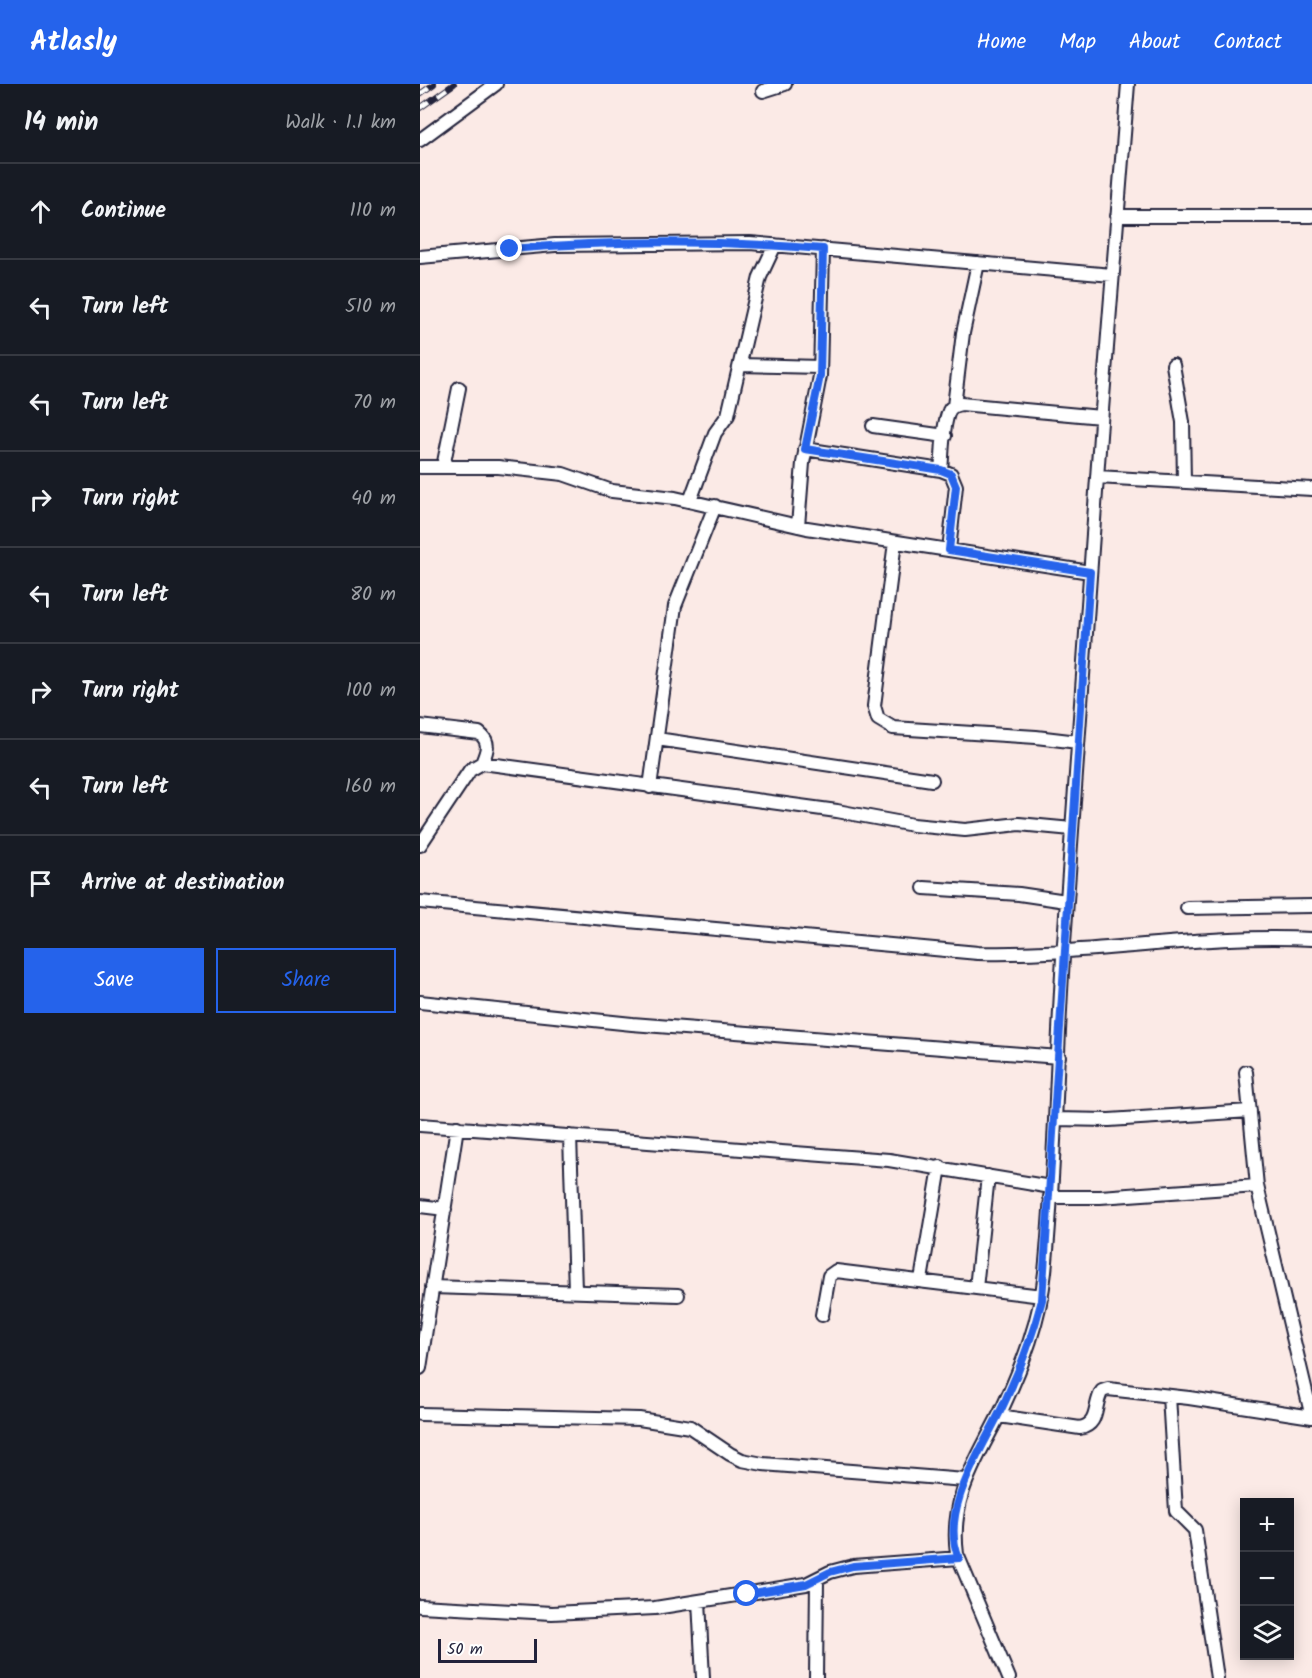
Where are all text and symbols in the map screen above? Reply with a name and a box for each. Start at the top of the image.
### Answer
text: Atlasly [30,20,117,65]
text: Home [977,26,1026,59]
text: Map [1059,26,1096,59]
text: About [1129,26,1180,59]
text: Contact [1213,26,1282,59]
text: 14 min [24,102,99,144]
text: Walk · 1.1 km [285,107,396,139]
text: Continue [81,194,166,229]
icon: ahead [24,195,57,228]
text: 110 m [350,195,396,227]
route end [496,235,522,261]
text: Turn left [81,290,168,325]
icon: left [24,291,57,324]
text: 510 m [345,291,396,323]
text: Turn left [81,386,168,421]
icon: left [24,387,57,420]
text: 70 m [353,387,396,419]
text: Turn right [81,482,179,517]
icon: right [24,483,57,516]
text: 40 m [351,483,396,515]
text: Turn left [81,578,168,613]
icon: left [24,579,57,612]
text: 80 m [350,579,396,611]
text: Turn right [81,674,179,709]
icon: right [24,675,57,708]
text: 100 m [346,675,396,707]
text: Turn left [81,770,168,805]
icon: left [24,771,57,804]
text: 160 m [345,771,396,803]
text: Arrive at destination [81,866,284,901]
icon: arrive [24,867,57,900]
button: Save [24,948,204,1013]
button: Share [216,948,396,1013]
map controls [1240,1498,1294,1660]
button: + [1240,1498,1294,1552]
button: − [1240,1552,1294,1606]
route start [733,1580,759,1606]
button: layers [1240,1606,1294,1660]
scale bar [438,1636,537,1664]
text: 50 m [447,1637,483,1662]

